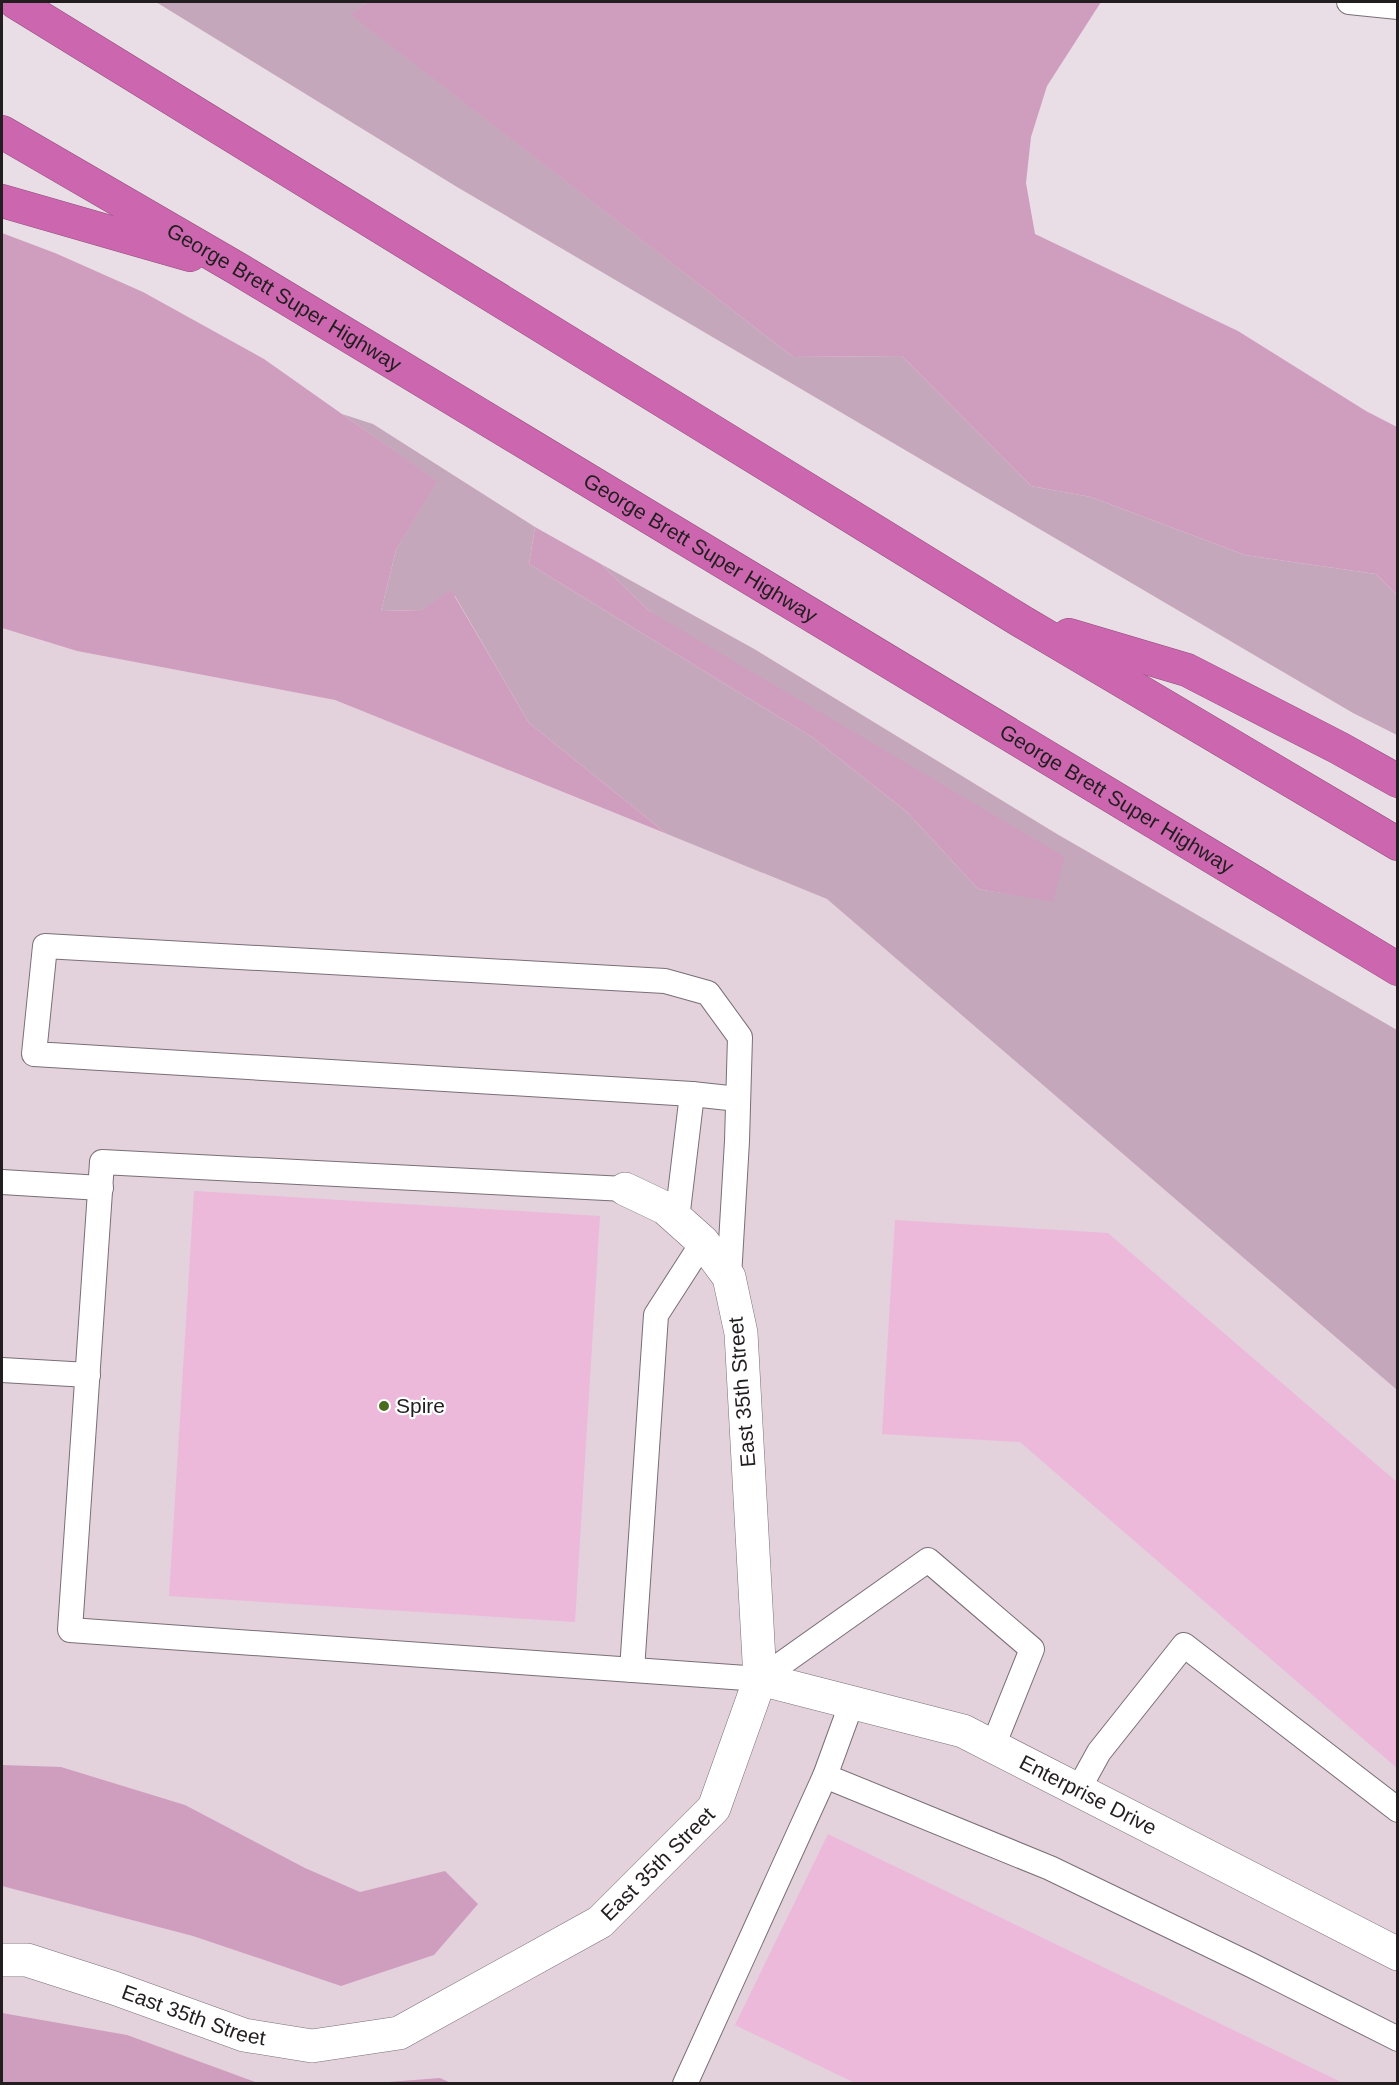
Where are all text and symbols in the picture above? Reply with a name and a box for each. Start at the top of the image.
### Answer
street label: George Brett Super Highway [163,218,406,376]
street label: George Brett Super Highway [580,468,822,627]
street label: George Brett Super Highway [996,719,1238,878]
street label: East 35th Street [723,1316,760,1468]
place label: Spire [396,1394,445,1417]
marker: Spire [377,1399,391,1413]
street label: Enterprise Drive [1016,1750,1160,1839]
street label: East 35th Street [596,1802,719,1925]
street label: East 35th Street [119,1980,268,2049]

